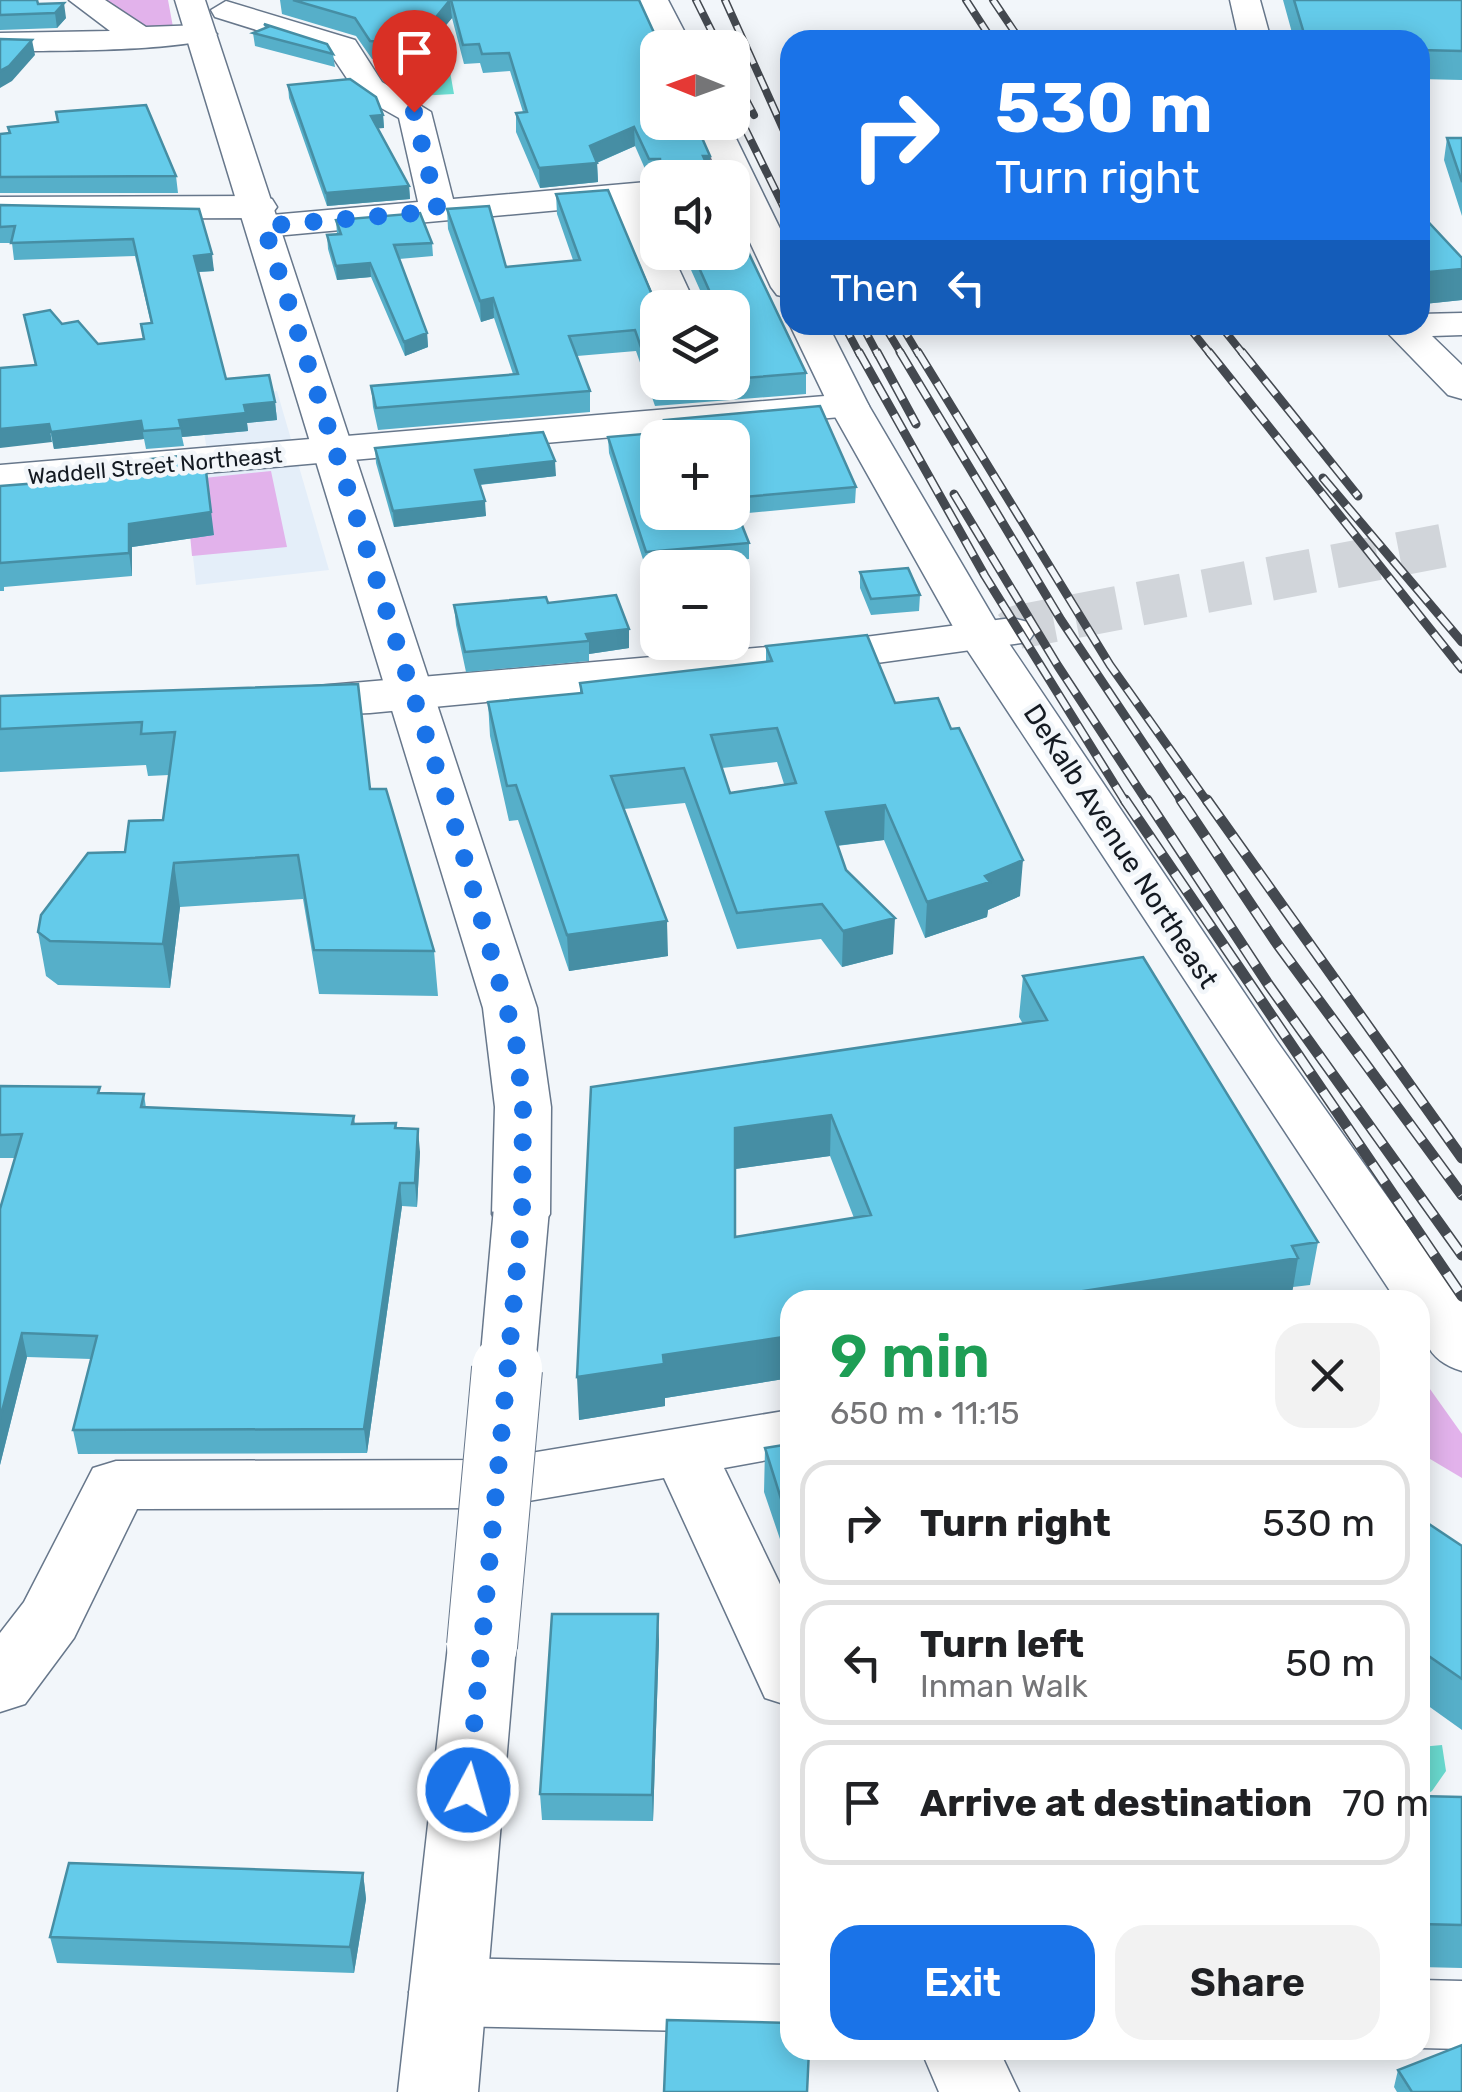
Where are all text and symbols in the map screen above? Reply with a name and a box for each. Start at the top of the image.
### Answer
pin [372,10,457,113]
icon: arrive [387,25,442,80]
north arrow [640,30,750,140]
map controls [640,30,750,660]
text: 530 m [995,67,1213,150]
icon: right [830,70,960,200]
text: Turn right [995,151,1199,204]
button: sound [640,160,750,270]
icon: left [939,260,994,315]
text: Then [830,265,919,311]
button: layers [640,290,750,400]
button: + [640,420,750,530]
street label: Waddell Street Northeast [27,441,284,491]
button: − [640,550,750,660]
street label: DeKalb Avenue Northeast [1017,698,1225,994]
text: 9 min [830,1321,990,1392]
button: close [1275,1323,1380,1428]
text: 650 m · 11:15 [830,1394,1019,1432]
icon: right [835,1495,890,1550]
text: Turn right [920,1500,1111,1546]
text: 530 m [1262,1500,1375,1546]
text: Turn left [920,1621,1084,1667]
icon: left [835,1635,890,1690]
text: 50 m [1285,1640,1375,1686]
text: Inman Walk [920,1667,1088,1705]
position arrow [416,1738,520,1842]
icon: arrive [835,1775,890,1830]
text: Arrive at destination [920,1780,1312,1826]
text: 70 m [1342,1780,1429,1826]
button: Exit [830,1925,1095,2040]
button: Share [1115,1925,1380,2040]

